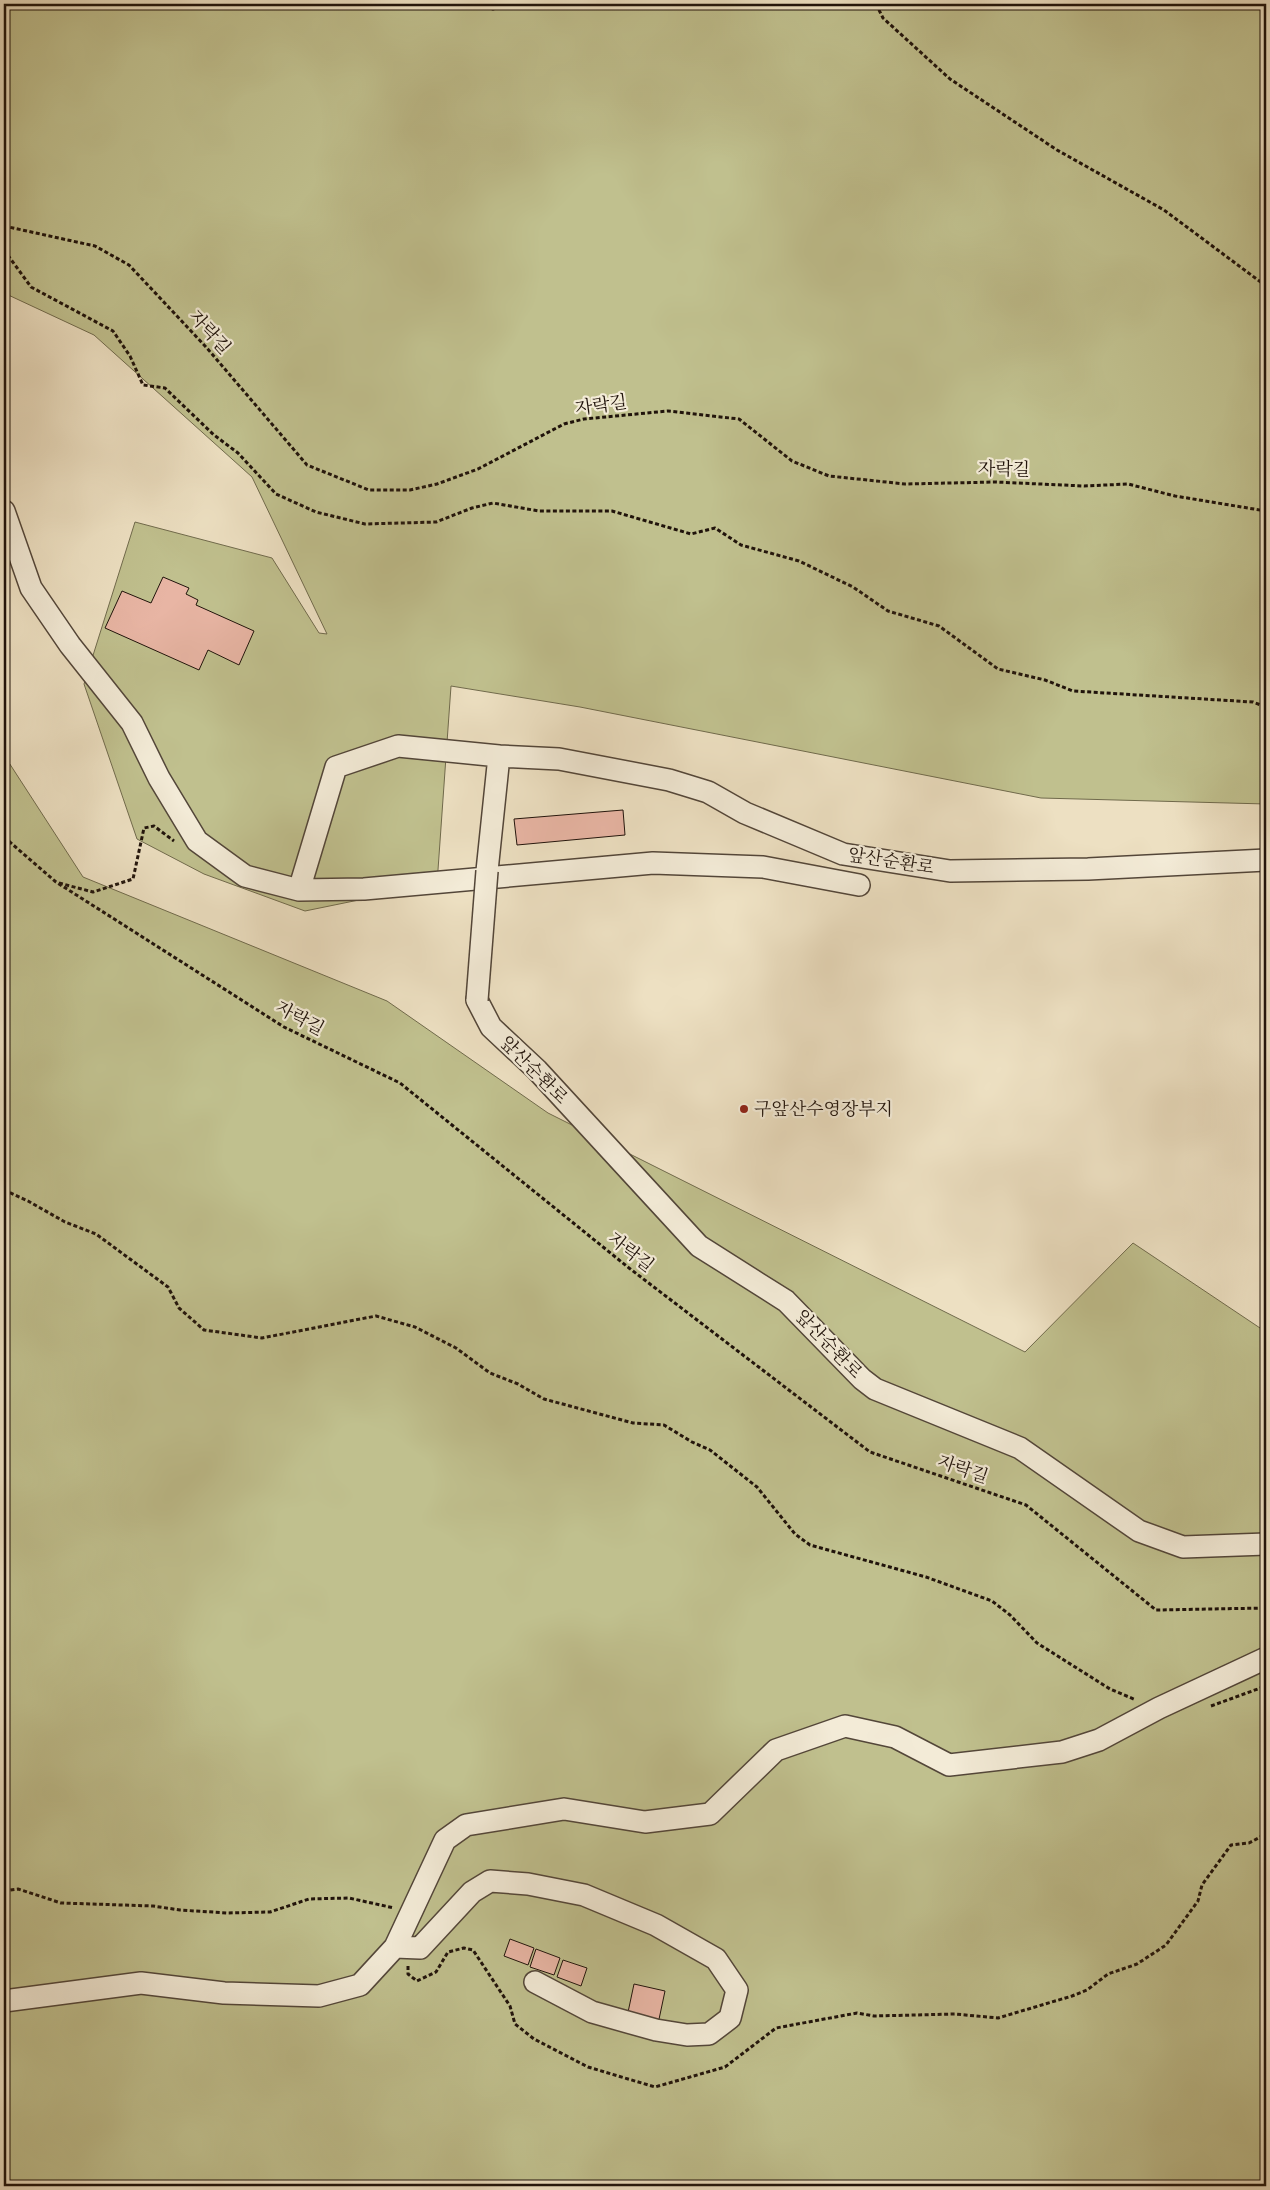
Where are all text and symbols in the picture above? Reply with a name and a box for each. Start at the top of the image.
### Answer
street label: 자락길 [184,305,236,359]
street label: 자락길 [573,389,629,421]
street label: 자락길 [978,457,1030,481]
street label: 앞산순환로 [846,842,936,880]
street label: 자락길 [271,995,329,1041]
street label: 앞산순환로 [495,1031,573,1109]
place label: 구앞산수영장부지 [754,1097,893,1121]
marker: 구앞산수영장부지 [738,1103,750,1115]
street label: 자락길 [603,1226,659,1278]
street label: 앞산순환로 [790,1304,868,1384]
street label: 자락길 [934,1449,992,1489]

